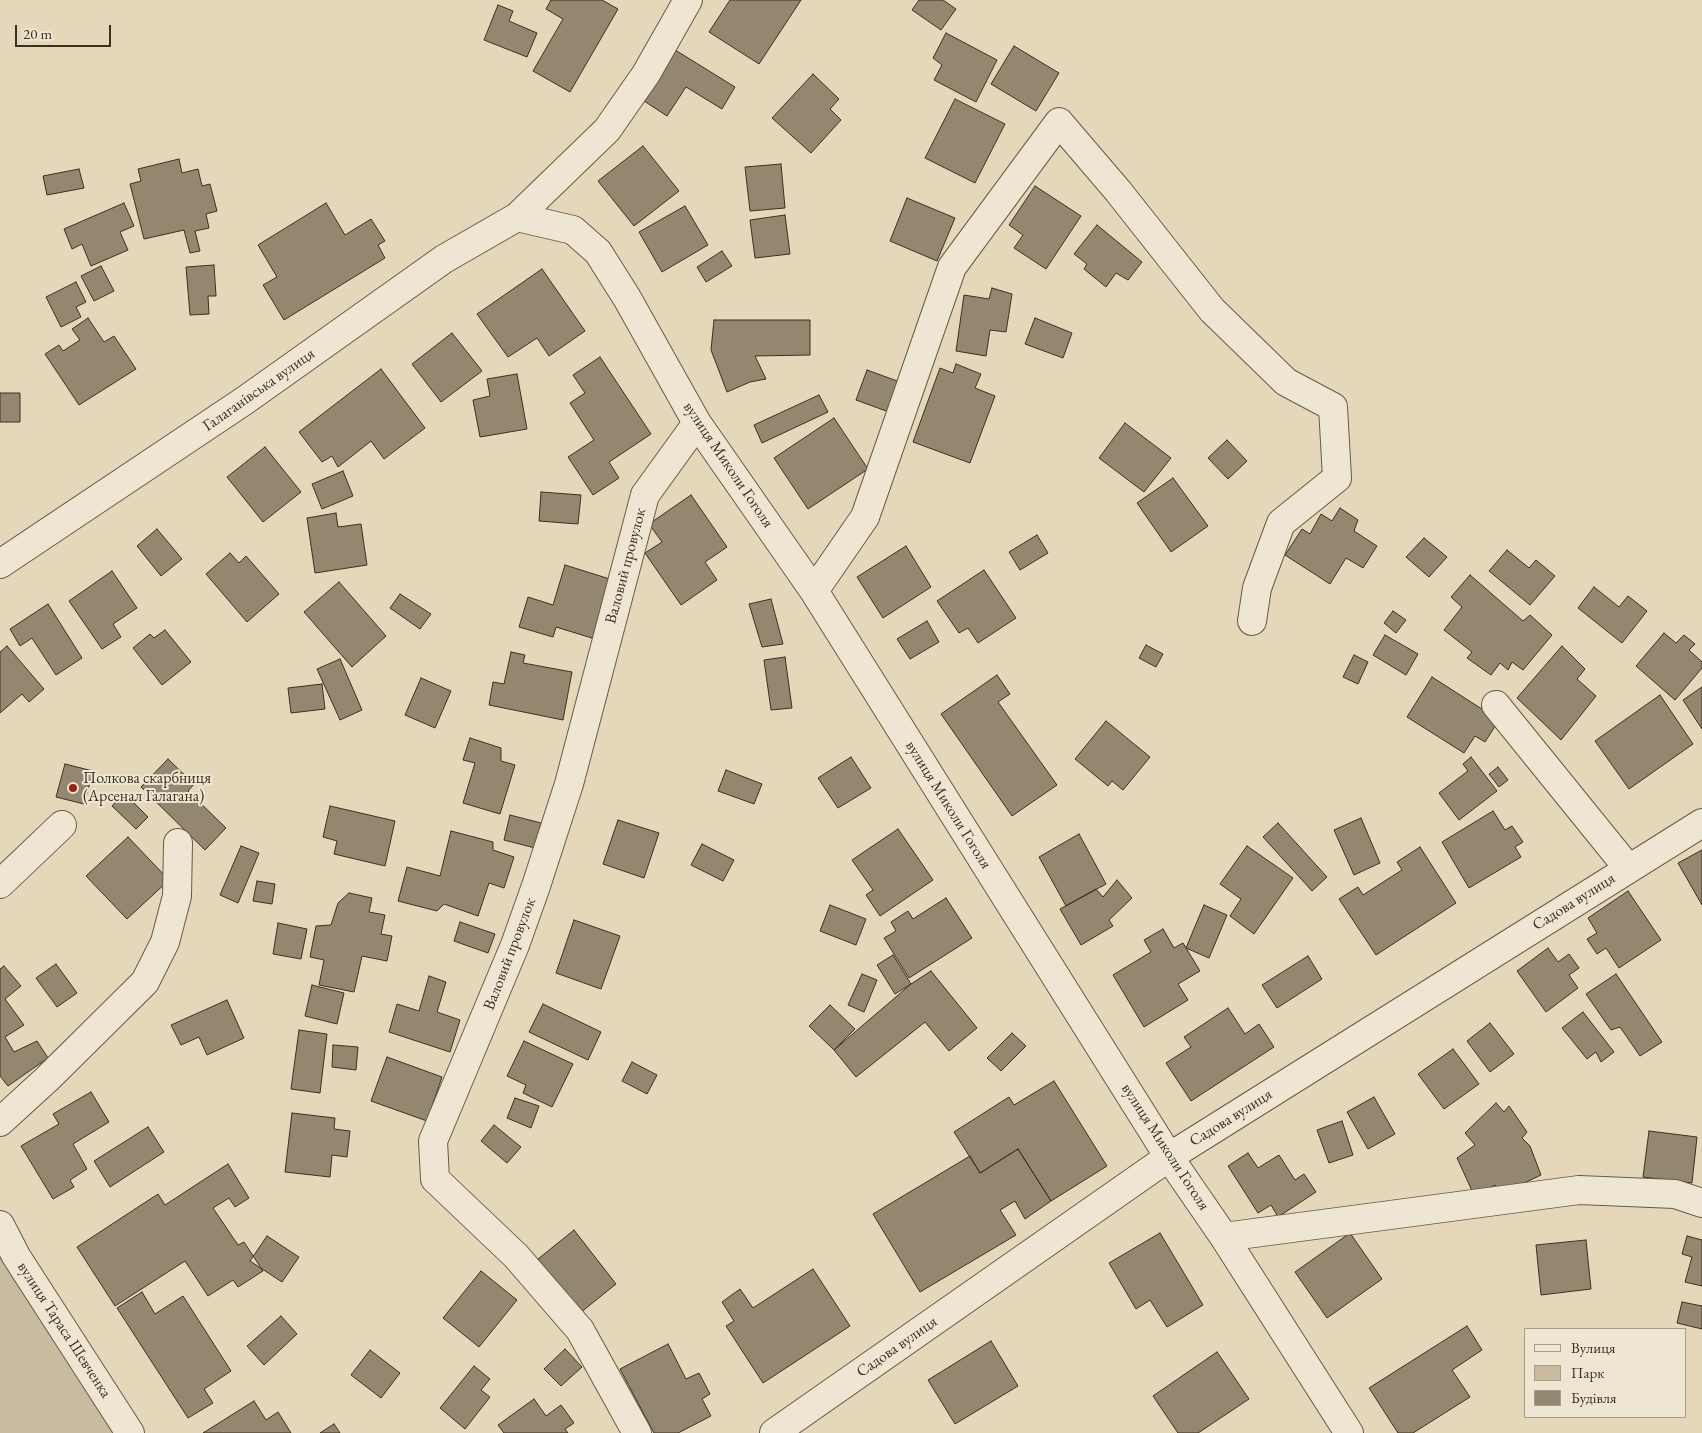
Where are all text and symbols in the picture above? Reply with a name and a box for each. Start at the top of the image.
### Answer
scale bar [18,15,114,47]
text: 20 m [23,24,52,43]
street label: Галаганівська вулиця [199,344,319,436]
street label: вулиця Миколи Гоголя [679,398,777,532]
street label: Валовий провулок [601,506,651,626]
street label: вулиця Миколи Гоголя [901,737,995,873]
place label: Полкова скарбниця (Арсенал Галагана) [83,769,211,807]
marker: Полкова скарбниця (Арсенал Галагана) [67,782,79,794]
street label: Садова вулиця [1529,869,1619,935]
street label: Валовий провулок [480,895,540,1013]
street label: вулиця Миколи Гоголя [1117,1080,1213,1214]
street label: Садова вулиця [1186,1085,1276,1151]
street label: вулиця Тараса Шевченка [13,1258,115,1402]
street label: Садова вулиця [853,1312,941,1382]
legend [1524,1328,1687,1418]
text: Вулиця [1571,1338,1616,1357]
text: Парк [1571,1363,1604,1382]
text: Будівля [1571,1388,1617,1407]

